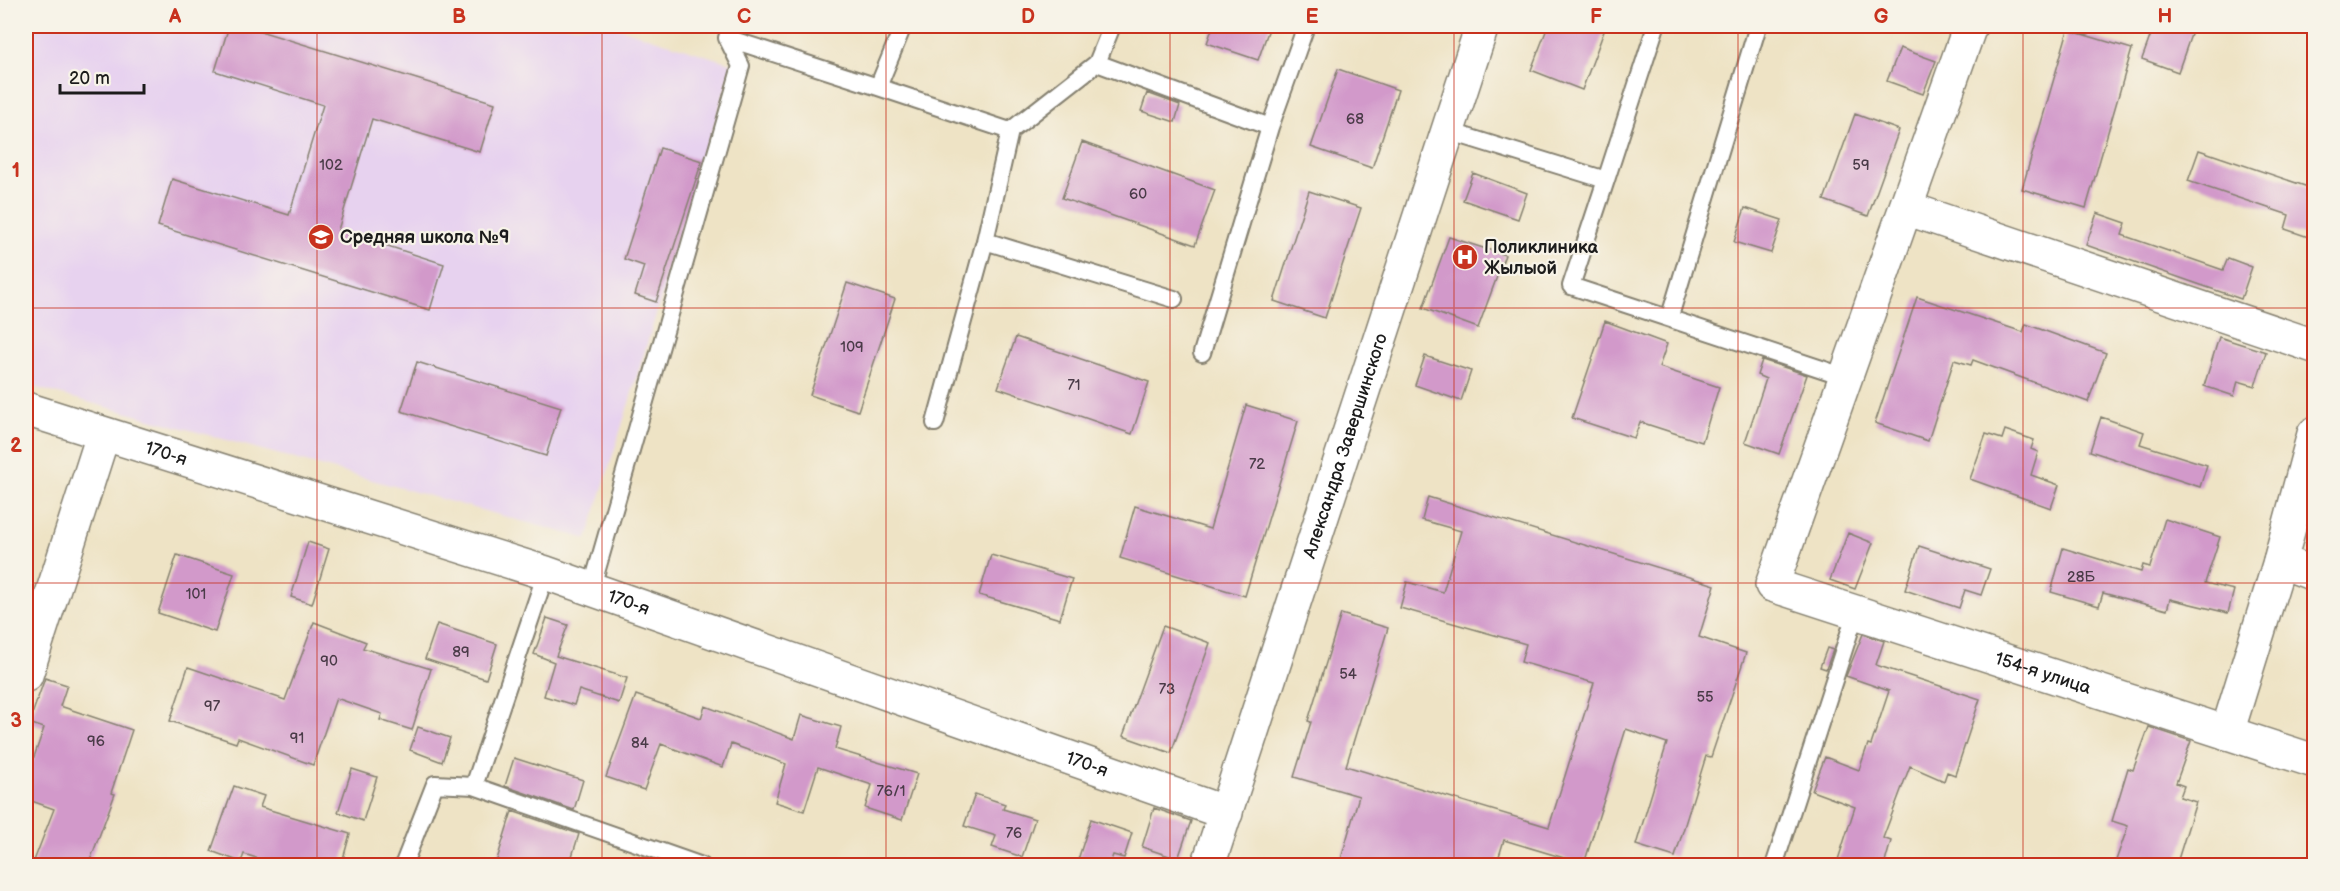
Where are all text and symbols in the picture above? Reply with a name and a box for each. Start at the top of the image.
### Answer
text: A [168,5,182,29]
text: B [452,5,466,29]
text: C [737,5,751,29]
text: D [1021,5,1035,29]
text: E [1306,5,1319,29]
text: F [1590,5,1602,29]
text: G [1874,5,1889,29]
text: H [2158,5,2172,29]
scale bar [60,57,144,95]
text: 20 m [69,68,110,89]
house number: 68 [1346,110,1364,129]
house number: 102 [319,156,343,175]
house number: 59 [1852,156,1870,175]
text: 1 [12,159,20,183]
house number: 60 [1129,185,1147,204]
school or university icon: Средняя школа №9 [306,222,336,252]
place label: Средняя школа №9 [340,227,510,248]
place label: Поликлиника Жылыой [1484,237,1599,279]
hospital icon: Поликлиника Жылыой [1450,242,1480,272]
street label: Александра Завершинского [1299,331,1392,562]
house number: 109 [840,338,864,357]
house number: 71 [1067,376,1081,395]
text: 2 [10,434,22,458]
street label: 170-я [142,437,190,470]
house number: 72 [1249,455,1265,474]
house number: 28Б [2067,568,2096,587]
house number: 101 [186,585,206,604]
street label: 170-я [605,586,652,620]
house number: 89 [452,643,470,662]
street label: 154-я улица [1992,648,2094,699]
house number: 90 [320,652,338,671]
house number: 54 [1339,665,1357,684]
house number: 73 [1159,680,1175,699]
house number: 55 [1696,688,1714,707]
house number: 97 [204,697,221,716]
text: 3 [10,709,22,733]
house number: 91 [290,729,304,748]
house number: 96 [87,732,105,751]
house number: 84 [631,734,649,753]
street label: 170-я [1063,747,1111,781]
house number: 76/1 [876,782,906,801]
house number: 76 [1006,824,1022,843]

